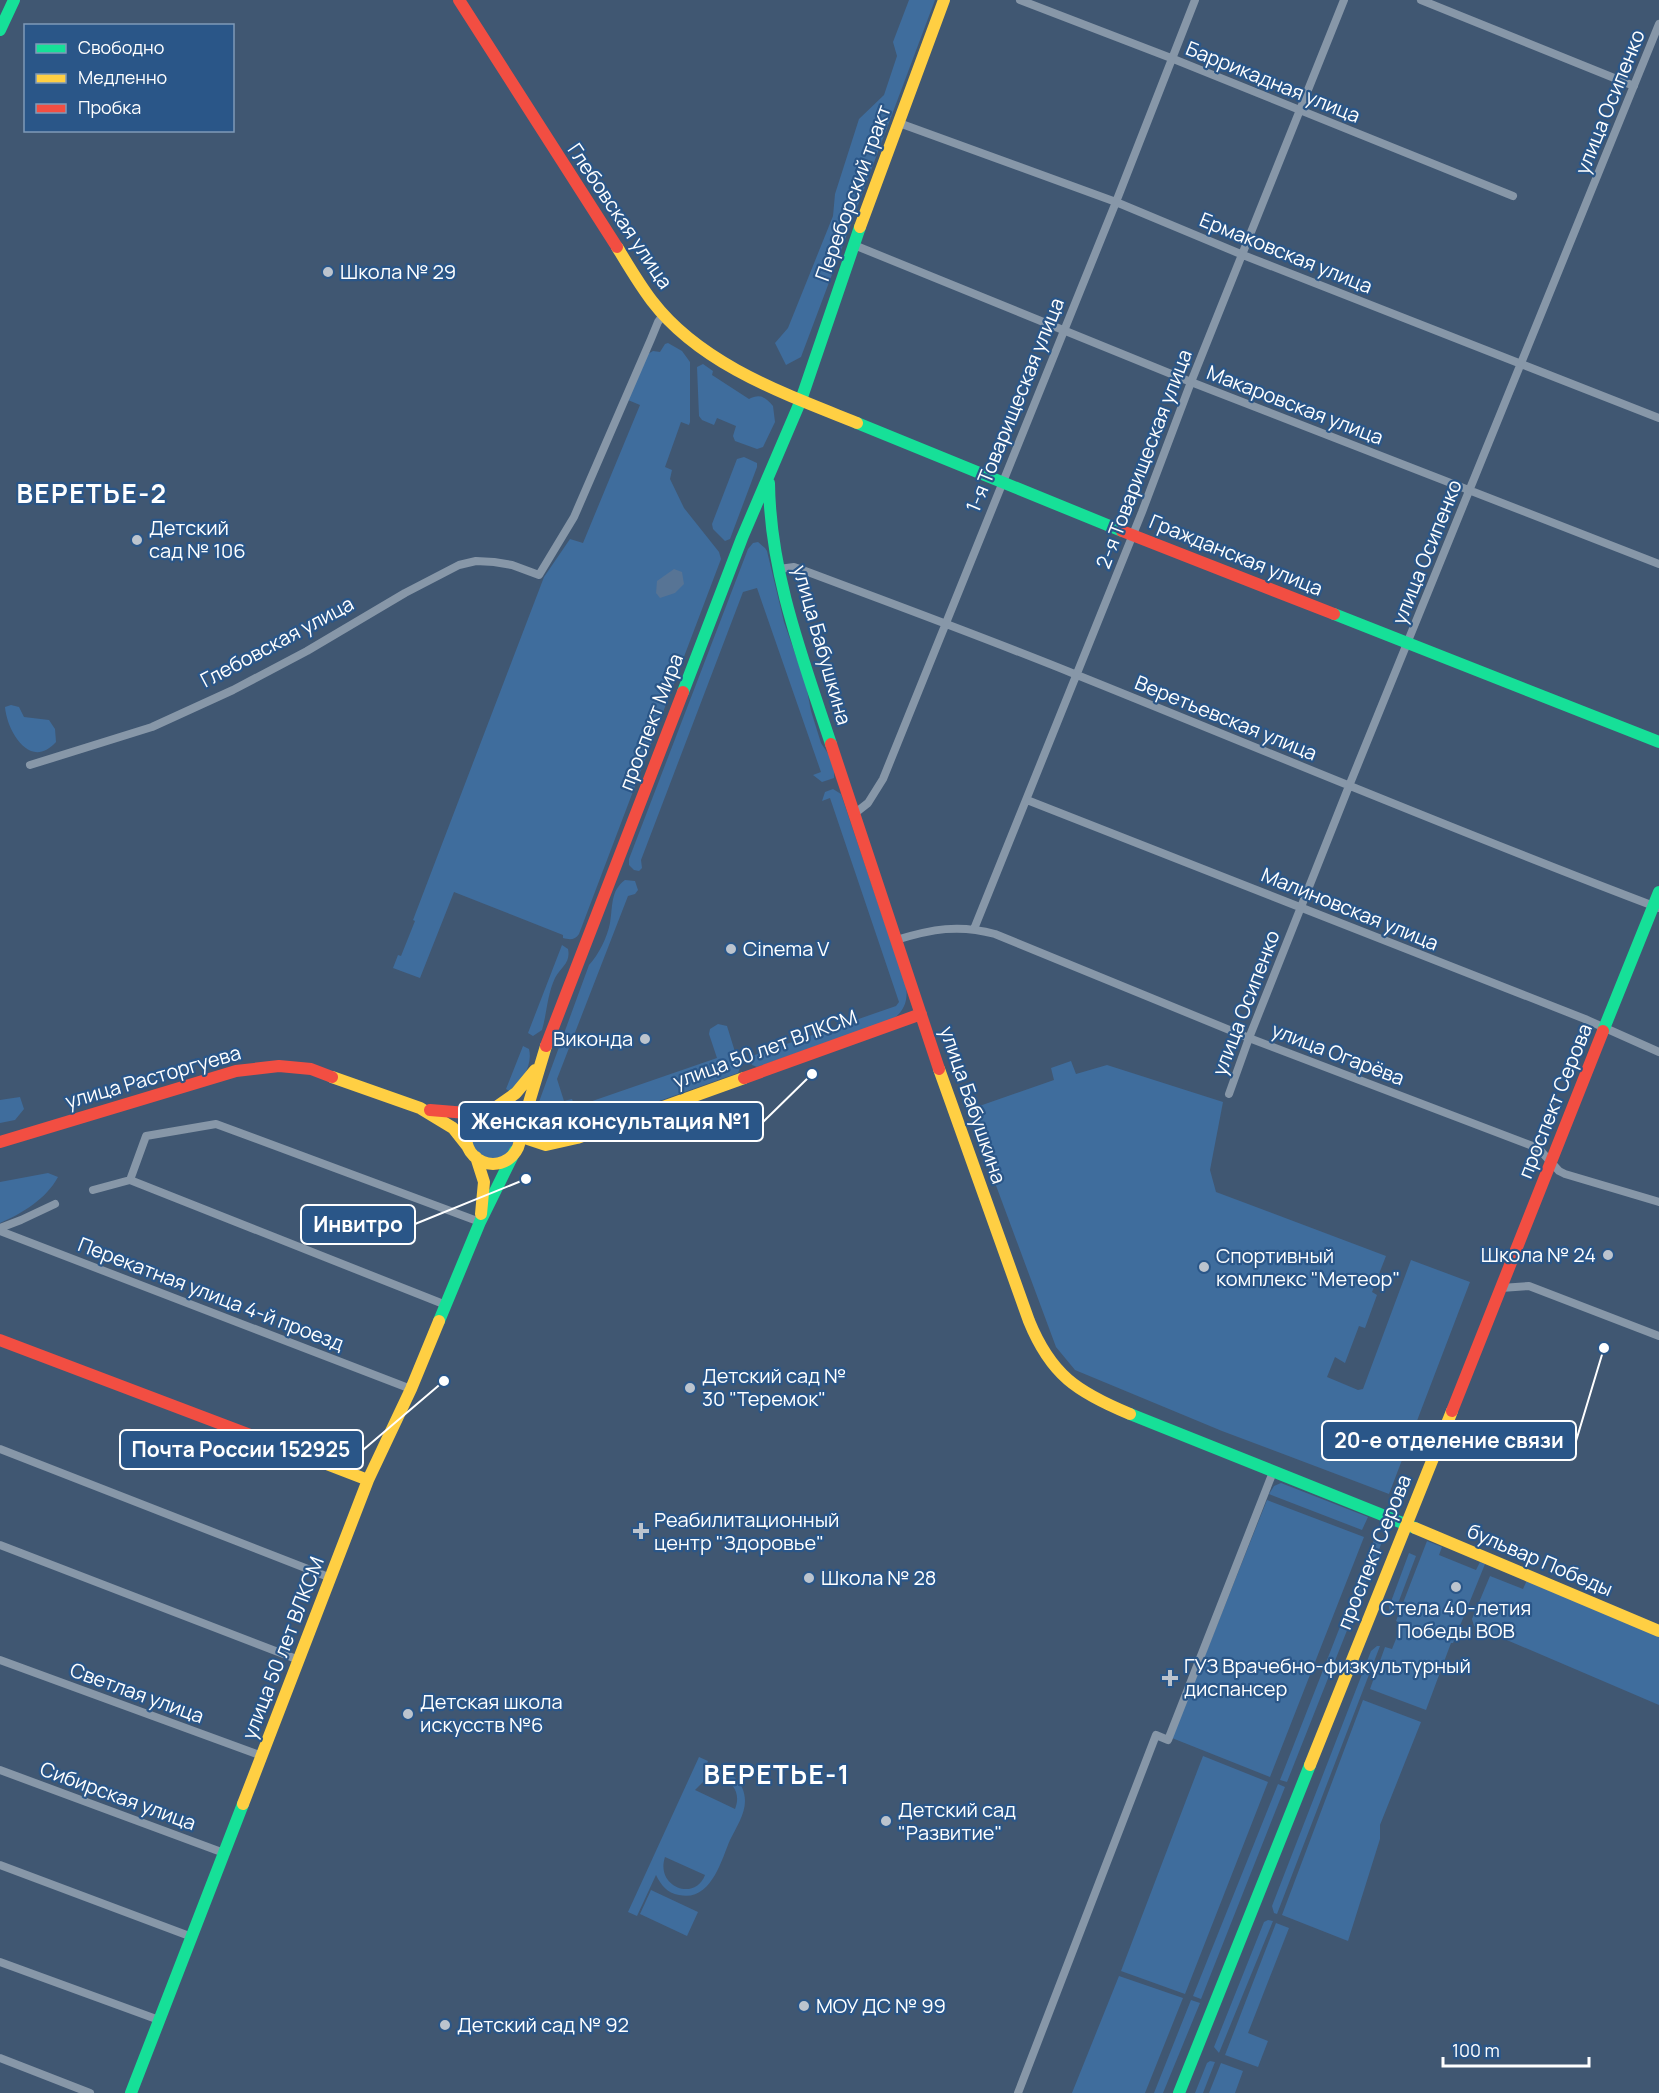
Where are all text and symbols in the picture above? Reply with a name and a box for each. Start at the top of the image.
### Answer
legend [24,24,234,132]
street label: улица Осипенко [1568,25,1651,178]
street label: Баррикадная улица [1182,34,1364,129]
text: Свободно [78,35,164,59]
text: Медленно [78,65,167,89]
text: Пробка [78,95,141,119]
street label: Переборский тракт [808,101,897,284]
street label: Глебовская улица [562,138,679,294]
street label: Ермаковская улица [1196,206,1377,300]
place label: Школа № 29 [340,258,456,285]
marker: Школа № 29 [321,265,335,279]
street label: 1-я Товарищеская улица [959,294,1070,516]
street label: 2-я Товарищеская улица [1089,345,1198,572]
street label: Макаровская улица [1203,358,1387,451]
district label: ВЕРЕТЬЕ-2 [16,475,168,511]
street label: улица Осипенко [1385,475,1468,628]
street label: Гражданская улица [1146,507,1327,602]
place label: Детский сад № 106 [149,514,246,564]
marker: Детский сад № 106 [130,533,144,547]
street label: улица Бабушкина [787,562,858,728]
street label: Глебовская улица [195,590,358,693]
street label: проспект Мира [612,650,689,794]
street label: Веретьевская улица [1131,669,1321,766]
street label: Малиновская улица [1258,861,1443,956]
street label: улица Осипенко [1205,926,1286,1079]
place label: Cinema V [743,935,829,962]
marker: Cinema V [724,942,738,956]
street label: улица 50 лет ВЛКСМ [669,1003,861,1094]
street label: улица Огарёва [1268,1016,1409,1091]
street label: проспект Серова [1511,1019,1598,1182]
street label: улица Бабушкина [934,1022,1013,1187]
place label: Виконда [553,1025,633,1052]
marker: Виконда [638,1032,652,1046]
street label: улица Расторгуева [62,1039,244,1114]
callout: Женская консультация №1 [459,1102,763,1141]
text: Женская консультация №1 [471,1107,751,1135]
callout: Инвитро [301,1205,415,1244]
text: Инвитро [313,1210,403,1238]
street label: Перекатная улица 4-й проезд [74,1230,348,1357]
place label: Школа № 24 [1481,1241,1596,1268]
place label: Спортивный комплекс "Метеор" [1216,1242,1400,1292]
marker: Школа № 24 [1601,1248,1615,1262]
marker: Спортивный комплекс "Метеор" [1197,1260,1211,1274]
place label: Детский сад № 30 "Теремок" [702,1362,846,1412]
marker: Детский сад № 30 "Теремок" [683,1381,697,1395]
callout: 20-е отделение связи [1322,1421,1576,1460]
text: 20-е отделение связи [1334,1426,1564,1454]
callout: Почта России 152925 [120,1430,363,1469]
text: Почта России 152925 [132,1435,350,1463]
street label: проспект Серова [1330,1470,1417,1633]
place label: Реабилитационный центр "Здоровье" [654,1506,839,1556]
street label: бульвар Победы [1463,1517,1617,1602]
marker: Реабилитационный центр "Здоровье" [632,1522,650,1540]
street label: улица 50 лет ВЛКСМ [235,1552,330,1743]
place label: Школа № 28 [821,1564,936,1591]
marker: Школа № 28 [802,1571,816,1585]
marker: Стела 40-летия Победы ВОВ [1449,1580,1463,1594]
place label: Стела 40-летия Победы ВОВ [1381,1594,1531,1644]
place label: ГУЗ Врачебно-физкультурный диспансер [1184,1652,1471,1702]
street label: Светлая улица [66,1656,208,1729]
marker: ГУЗ Врачебно-физкультурный диспансер [1161,1669,1179,1687]
place label: Детская школа искусств №6 [420,1688,563,1738]
marker: Детская школа искусств №6 [401,1707,415,1721]
street label: Сибирская улица [36,1755,200,1836]
district label: ВЕРЕТЬЕ-1 [703,1756,851,1792]
place label: Детский сад "Развитие" [898,1796,1016,1846]
marker: Детский сад "Развитие" [879,1814,893,1828]
place label: МОУ ДС № 99 [816,1992,946,2019]
marker: МОУ ДС № 99 [797,1999,811,2013]
place label: Детский сад № 92 [457,2011,629,2038]
marker: Детский сад № 92 [438,2018,452,2032]
scale bar [1443,2030,1588,2068]
text: 100 m [1452,2038,1500,2062]

